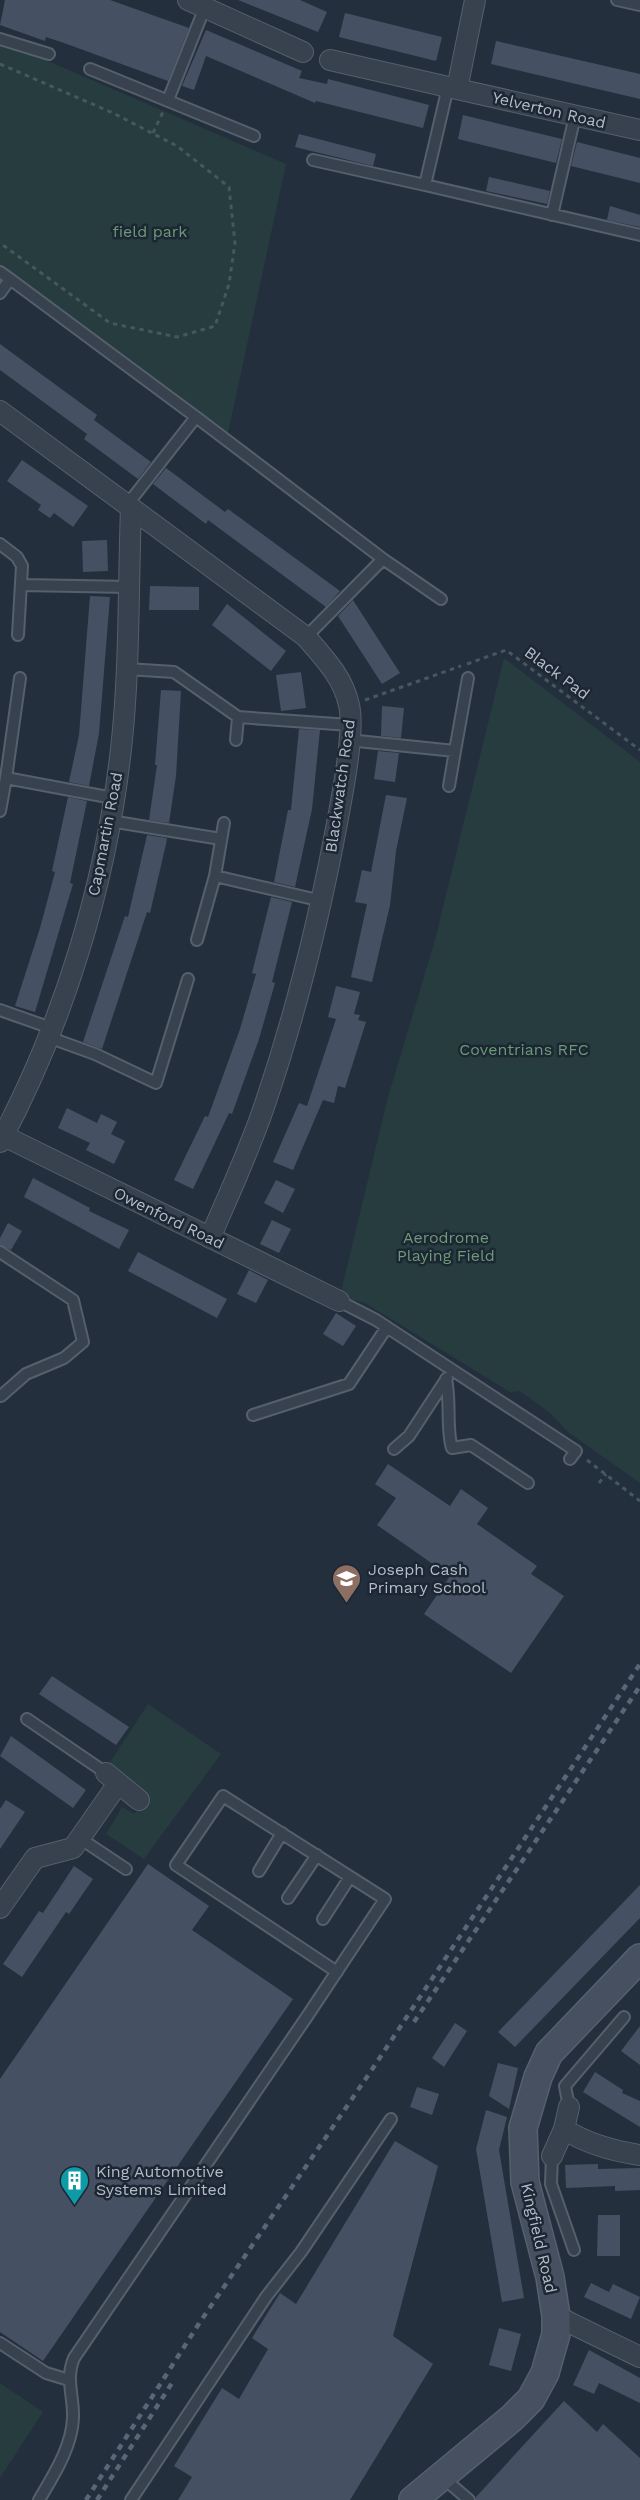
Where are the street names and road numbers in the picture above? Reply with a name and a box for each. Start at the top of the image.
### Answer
street label: Yelverton Road [490,88,608,132]
street label: Black Pad [521,642,593,704]
street label: Blackwatch Road [321,718,359,854]
street label: Capmartin Road [84,770,126,898]
street label: Owenford Road [111,1183,227,1253]
street label: Kingfield Road [517,2181,561,2295]

